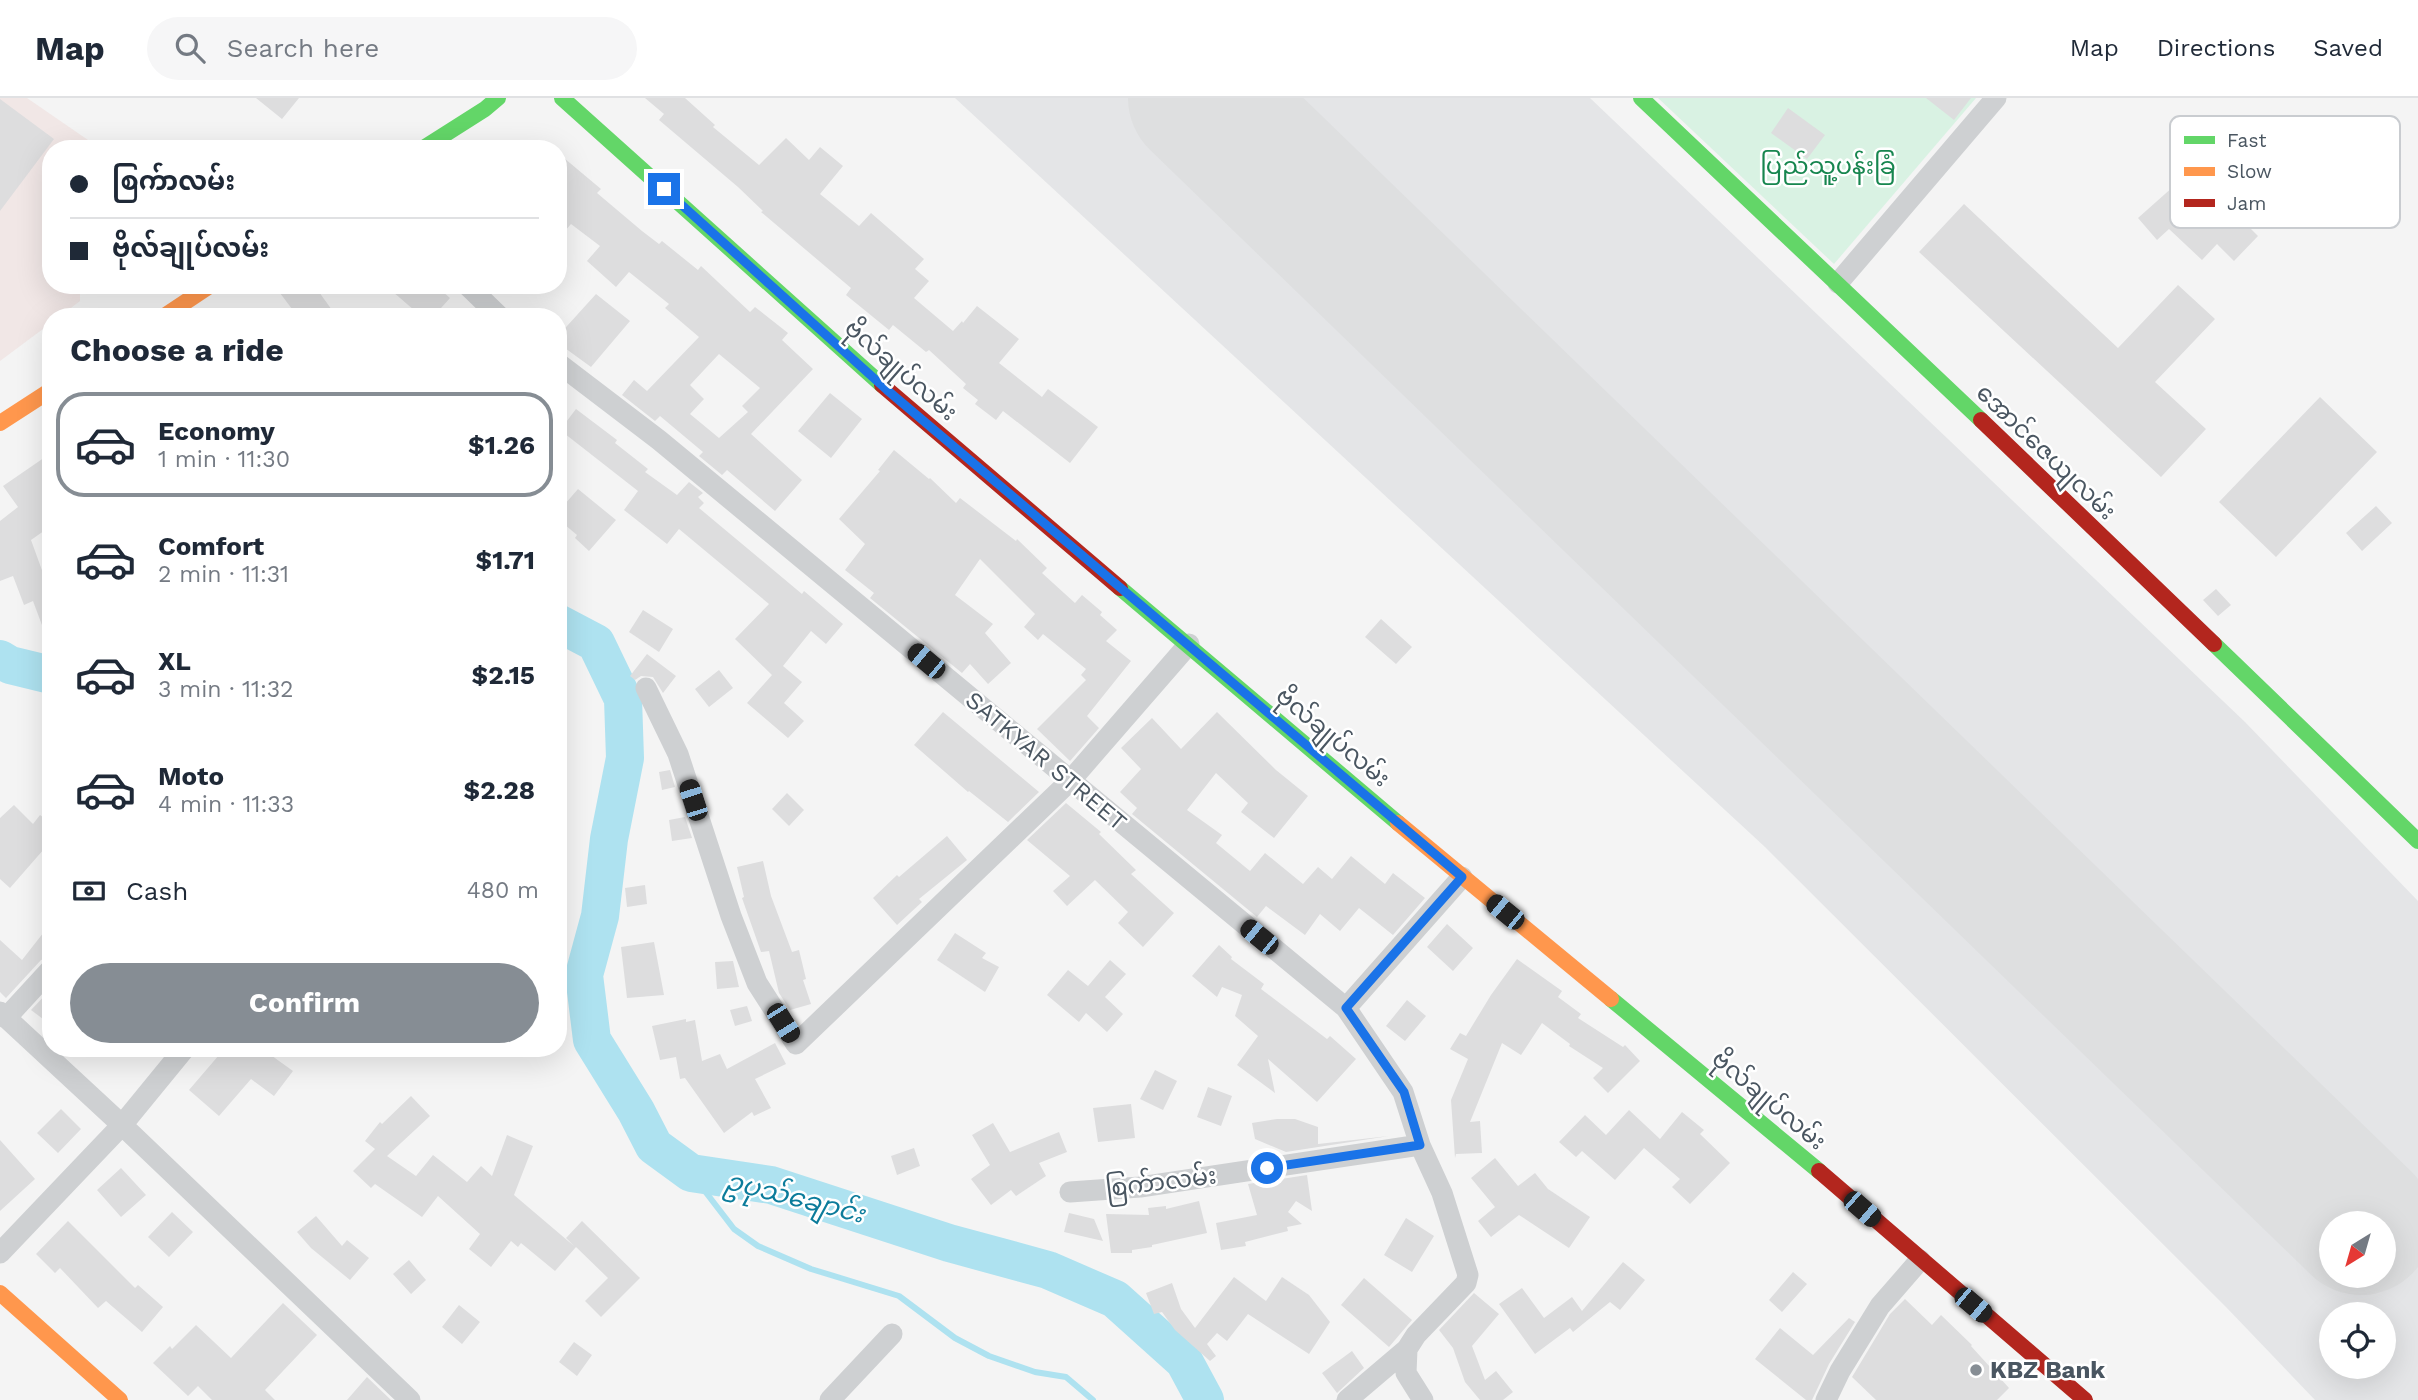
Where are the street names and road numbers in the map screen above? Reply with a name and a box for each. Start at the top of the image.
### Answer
street label: ဗိုလ်ချုပ်လမ်း [836,312,964,430]
street label: အောင်ဇေယျလမ်း [1967,377,2123,529]
street label: ဗိုလ်ချုပ်လမ်း [1267,680,1397,796]
street label: SATKYAR STREET [960,686,1132,836]
street label: ဗိုလ်ချုပ်လမ်း [1703,1043,1833,1159]
street label: စြက်ာလမ်း [1104,1159,1218,1208]

